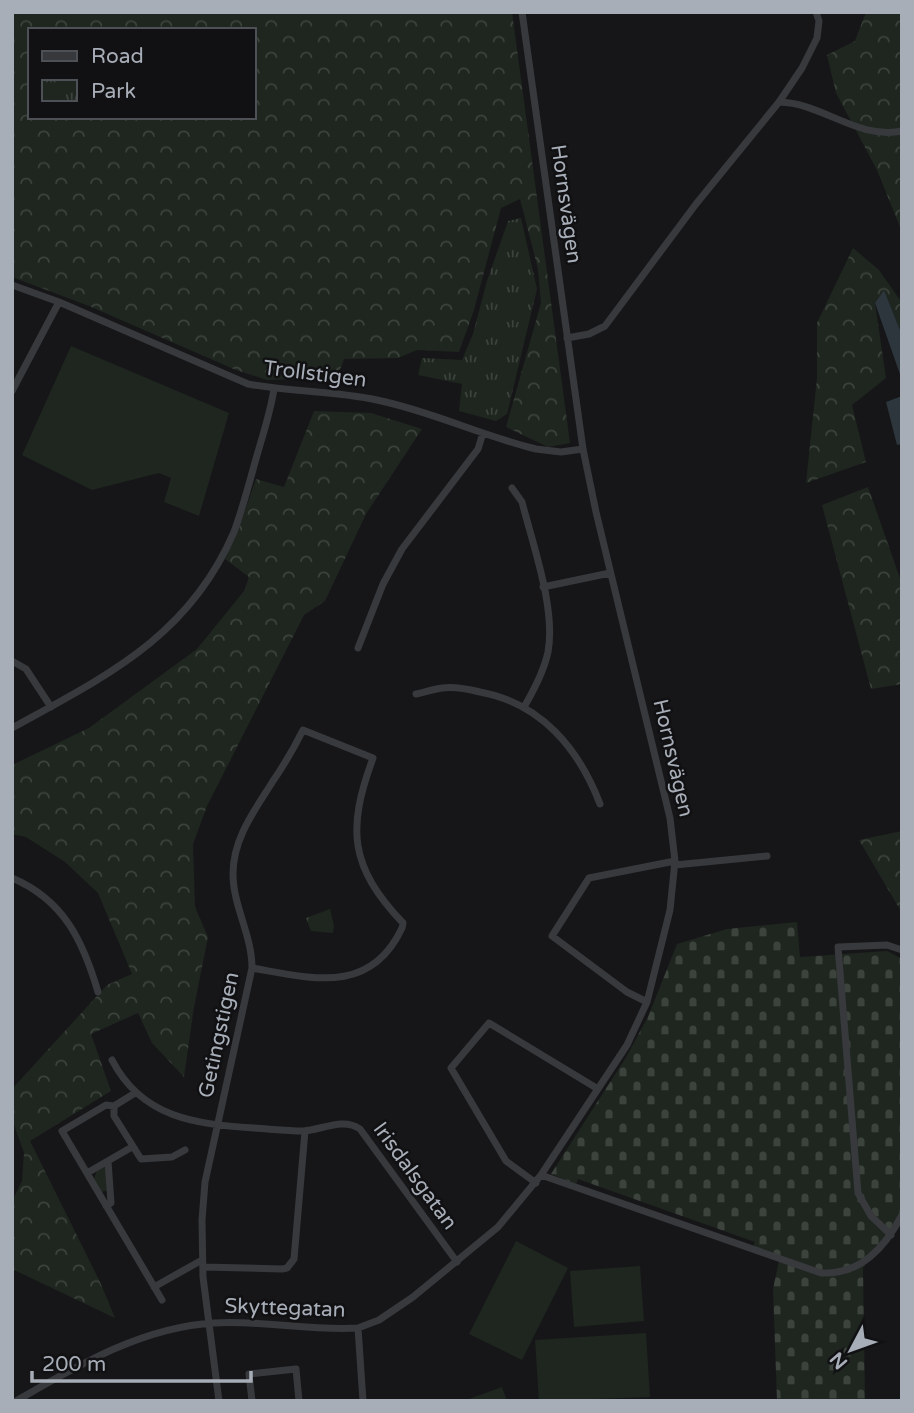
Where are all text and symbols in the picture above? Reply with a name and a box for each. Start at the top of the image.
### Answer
legend [28,28,256,119]
text: Road [91,44,144,69]
text: Park [91,79,136,104]
street label: Hornsvägen [545,143,587,265]
street label: Trollstigen [262,355,368,393]
street label: Hornsvägen [647,697,699,819]
street label: Getingstigen [193,970,245,1100]
street label: Irisdalsgatan [368,1117,462,1235]
street label: Skyttegatan [224,1293,346,1323]
north arrow [816,1315,886,1385]
scale bar [32,1340,250,1384]
text: N [826,1348,852,1373]
text: 200 m [42,1352,106,1377]

